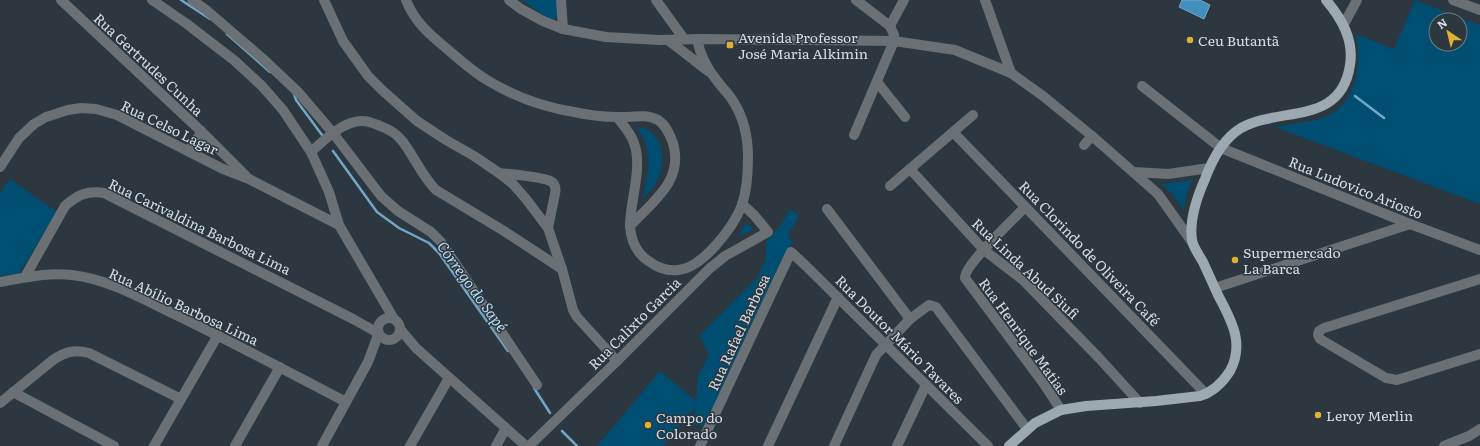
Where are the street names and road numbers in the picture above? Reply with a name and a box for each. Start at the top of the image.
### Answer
street label: Rua Gertrudes Cunha [90,8,208,120]
street label: Rua Celso Lagar [118,95,222,159]
street label: Rua Ludovico Ariosto [1286,151,1426,223]
street label: Rua Carivaldina Barbosa Lima [105,173,295,279]
street label: Rua Clorindo de Oliveira Café [1015,176,1165,330]
street label: Rua Linda Abud Siufi [968,213,1084,323]
street label: Rua Abílio Barbosa Lima [106,262,263,350]
street label: Rua Rafael Barbosa [702,270,774,394]
street label: Rua Doutor Mário Tavares [831,270,969,408]
street label: Rua Calixto Garcia [583,272,685,374]
street label: Rua Henrique Matias [975,273,1073,399]

